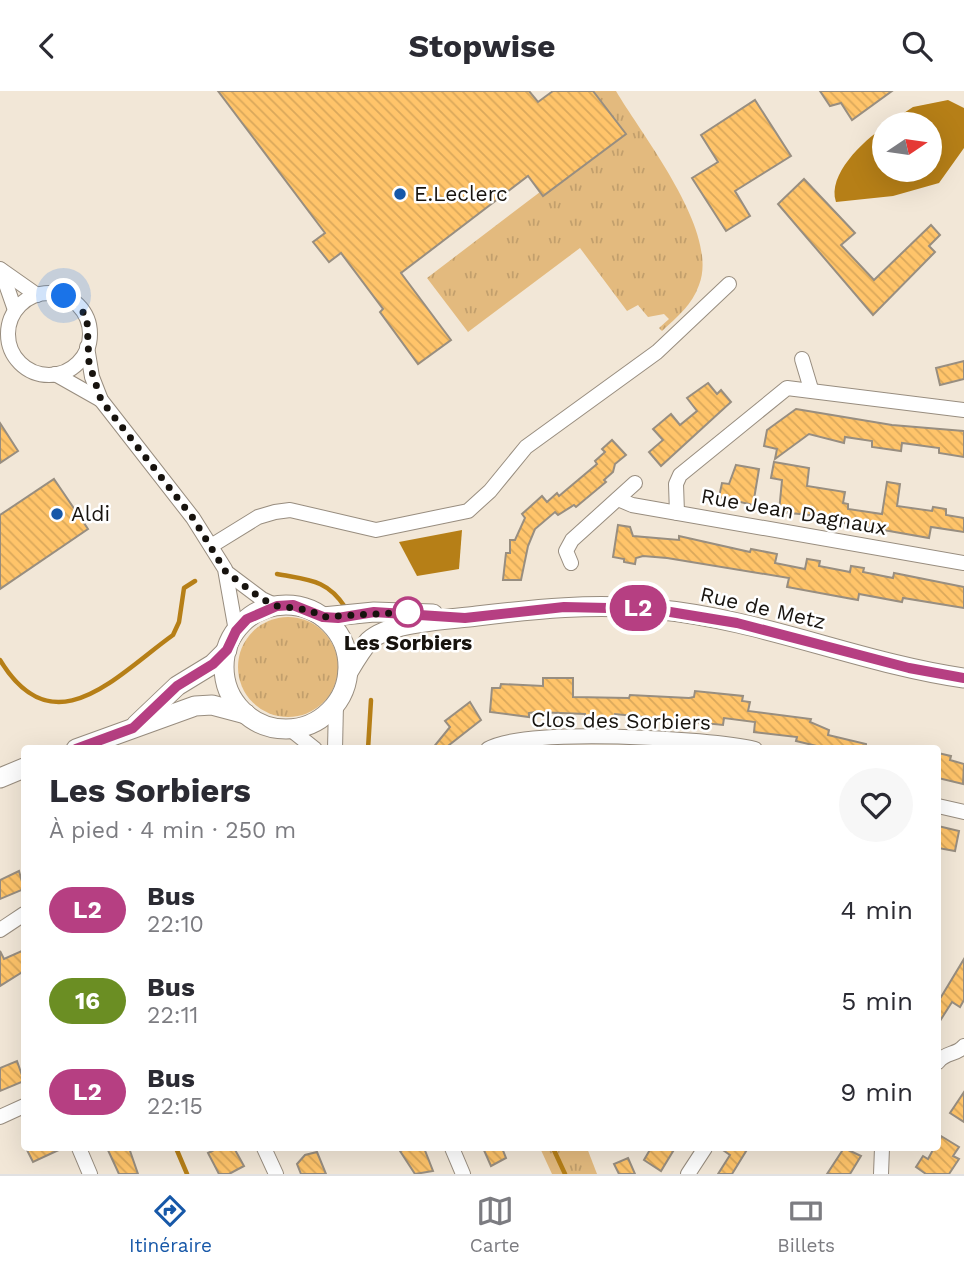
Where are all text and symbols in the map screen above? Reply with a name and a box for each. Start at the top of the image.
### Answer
icon: back [28,27,66,65]
text: Stopwise [408,27,556,65]
icon: search [898,27,936,65]
north arrow [872,112,942,182]
map controls [872,112,942,182]
place label: E.Leclerc [414,181,508,206]
marker: E.Leclerc [392,186,408,202]
your location [46,278,81,313]
street label: Rue Jean Dagnaux [699,483,889,540]
place label: Aldi [71,501,110,526]
marker: Aldi [49,506,65,522]
street label: Rue de Metz [698,581,828,634]
line badge: L2 [606,585,670,631]
text: L2 [624,594,652,622]
marker: Les Sorbiers [393,597,423,627]
place label: Les Sorbiers [344,630,472,655]
street label: Clos des Sorbiers [531,706,711,735]
button: heart [839,768,913,842]
text: Les Sorbiers [49,771,251,810]
text: À pied · 4 min · 250 m [49,817,296,844]
text: Bus [147,881,195,911]
text: 4 min [840,895,913,925]
text: L2 [73,896,102,924]
text: 22:10 [147,911,204,938]
text: Bus [147,972,195,1002]
text: 5 min [841,986,913,1016]
text: 16 [75,987,100,1015]
text: 22:11 [147,1002,199,1029]
text: Bus [147,1063,195,1093]
text: 9 min [840,1077,913,1107]
text: L2 [73,1078,102,1106]
text: 22:15 [147,1093,203,1120]
tab: Itinéraire [129,1192,212,1257]
tab: Carte [470,1192,520,1257]
tab: Billets [777,1192,835,1257]

